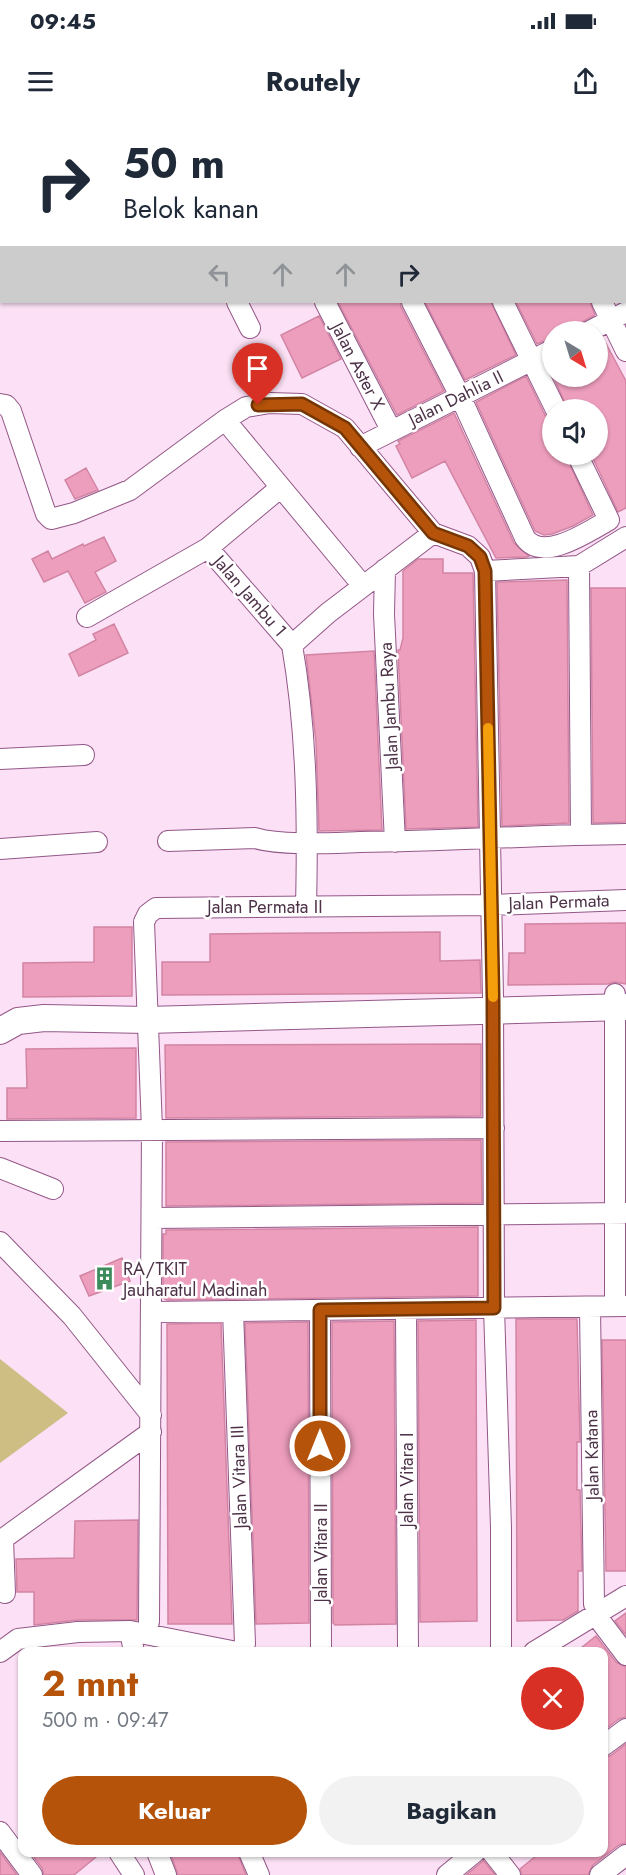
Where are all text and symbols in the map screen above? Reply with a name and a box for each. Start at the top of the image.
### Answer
text: 09:45 [30,5,96,37]
text: Routely [266,62,360,101]
icon: menu [24,65,57,98]
icon: share [569,65,602,98]
text: 50 m [123,133,225,194]
icon: right [24,144,102,222]
text: Belok kanan [123,189,259,228]
icon: left [203,258,236,291]
icon: ahead [266,258,299,291]
icon: ahead [329,258,362,291]
icon: right [392,258,425,291]
street label: Jalan Aster X [324,316,391,414]
north arrow [542,321,608,387]
map controls [542,321,608,465]
pin [232,343,283,405]
icon: arrive [241,352,274,385]
street label: Jalan Dahlia II [402,364,508,433]
button: sound [542,399,608,465]
street label: Jalan Jambu 1 [206,548,293,643]
street label: Jalan Jambu Raya [373,641,405,773]
street label: Jalan Permata [506,887,610,917]
street label: Jalan Permata II [205,894,323,920]
place label: RA/TKIT Jauharatul Madinah [121,1256,267,1303]
building icon: RA/TKIT Jauharatul Madinah [92,1266,118,1292]
street label: Jalan Katana [578,1410,606,1502]
position arrow [288,1414,352,1478]
street label: Jalan Vitara III [224,1425,254,1531]
street label: Jalan Vitara I [394,1433,420,1529]
street label: Jalan Vitara II [308,1503,334,1605]
text: 2 mnt [42,1657,138,1709]
button: close [521,1667,584,1730]
text: 500 m · 09:47 [42,1706,169,1735]
button: Keluar [42,1776,307,1845]
button: Bagikan [319,1776,584,1845]

